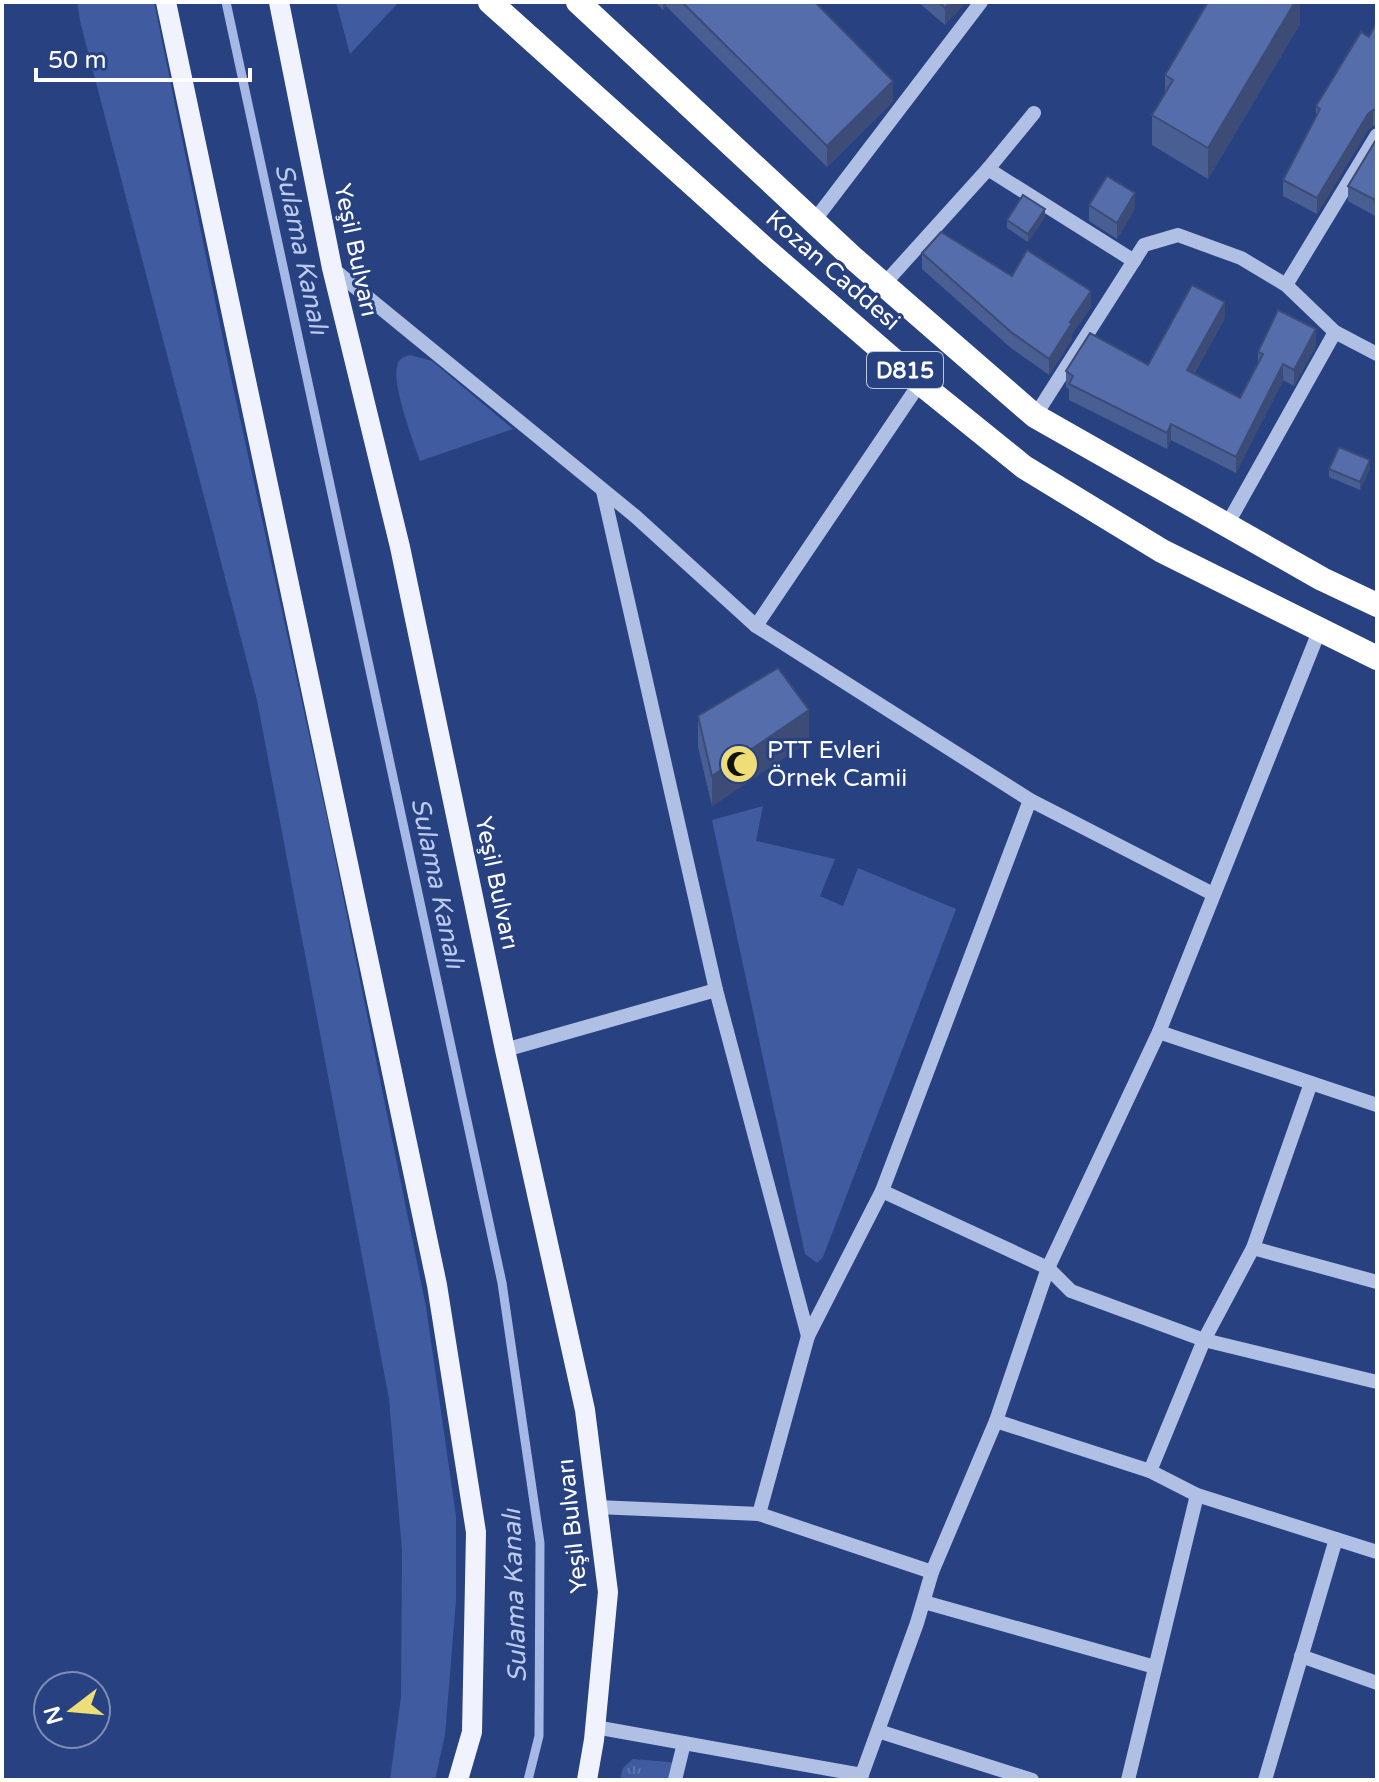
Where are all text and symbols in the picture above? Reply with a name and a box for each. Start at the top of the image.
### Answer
scale bar [36,32,250,82]
text: 50 m [48,46,106,75]
water label: Sulama Kanalı [268,161,335,339]
street label: Yeşil Bulvarı [327,181,384,319]
street label: Kozan Caddesi [760,204,906,337]
road number: D815 [867,352,943,388]
place label: PTT Evleri Örnek Camii [767,736,907,793]
mosque icon: PTT Evleri Örnek Camii [718,743,760,785]
water label: Sulama Kanalı [404,795,471,973]
street label: Yeşil Bulvarı [468,814,525,952]
street label: Yeşil Bulvarı [551,1457,594,1595]
water label: Sulama Kanalı [496,1507,533,1683]
north arrow [32,1670,112,1750]
text: N [39,1703,69,1727]

